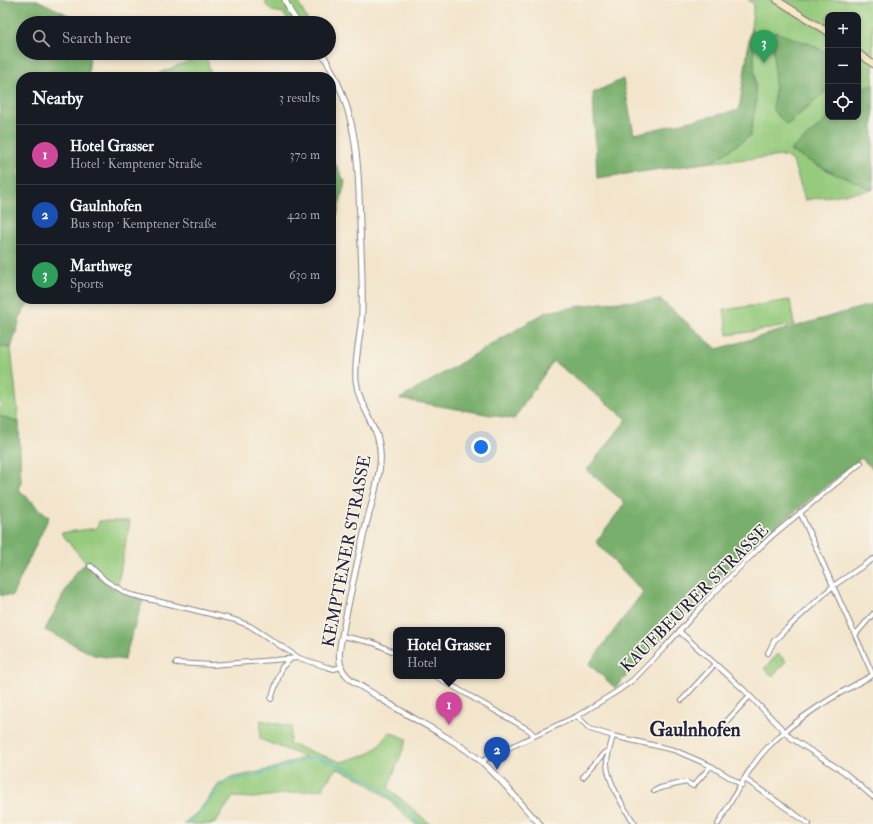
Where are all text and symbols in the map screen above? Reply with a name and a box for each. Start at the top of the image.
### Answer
map controls [825,12,861,120]
button: + [825,12,861,48]
search box [16,16,336,60]
icon: search [30,27,52,49]
text: Search here [62,29,131,48]
pin: 3 [751,30,777,63]
button: − [825,48,861,84]
button: locate [825,84,861,120]
text: Nearby [32,88,83,109]
text: 3 results [279,90,320,106]
text: Hotel Grasser [70,137,154,156]
text: 1 [43,147,47,163]
text: 370 m [290,147,320,163]
text: Hotel · Kemptener Straße [70,156,202,172]
text: Gaulnhofen [70,197,142,216]
text: 2 [42,207,48,223]
text: 420 m [287,207,320,223]
text: Bus stop · Kemptener Straße [70,216,216,232]
text: Marthweg [70,257,132,276]
text: 3 [43,267,48,283]
text: 630 m [289,267,320,283]
text: Sports [70,276,104,292]
your location [471,437,491,457]
street label: KEMPTENER STRASSE [318,453,375,649]
street label: KAUFBEURER STRASSE [616,520,773,677]
popup [393,627,505,679]
text: Hotel Grasser [407,636,491,655]
text: Hotel [407,655,437,671]
pin: 1 [436,692,462,725]
district label: Gaulnhofen [649,718,741,742]
pin: 2 [484,737,510,770]

